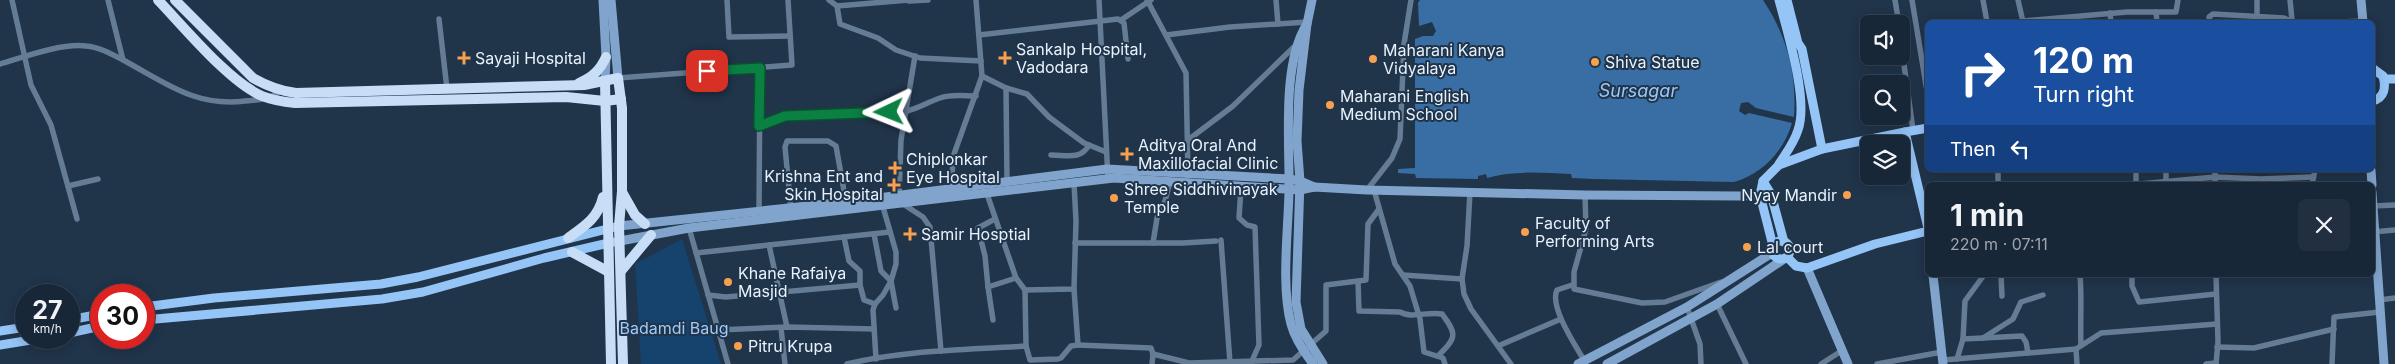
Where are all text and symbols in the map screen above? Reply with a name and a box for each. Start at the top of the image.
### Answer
map controls [1860,15,1910,185]
button: sound [1860,15,1910,65]
place label: Sankalp Hospital, Vadodara [1016,39,1147,77]
text: 120 m [2033,39,2134,81]
place label: Maharani Kanya Vidyalaya [1383,40,1505,78]
icon: right [1950,40,2015,105]
place label: Sayaji Hospital [475,48,586,68]
pin [686,50,728,92]
marker: Sayaji Hospital [457,51,471,65]
marker: Sankalp Hospital, Vadodara [998,51,1012,65]
place label: Shiva Statue [1605,52,1700,72]
marker: Maharani Kanya Vidyalaya [1367,53,1379,65]
marker: Shiva Statue [1589,56,1601,68]
icon: arrive [693,57,721,85]
button: search [1860,75,1910,125]
water label: Sursagar [1599,80,1678,101]
text: Turn right [2033,81,2134,107]
position arrow [862,85,914,137]
place label: Maharani English Medium School [1340,86,1469,124]
marker: Maharani English Medium School [1324,99,1336,111]
place label: Aditya Oral And Maxillofacial Clinic [1138,135,1278,173]
button: layers [1860,135,1910,185]
icon: left [2006,135,2034,163]
text: Then [1950,138,1996,161]
marker: Aditya Oral And Maxillofacial Clinic [1120,147,1134,161]
place label: Chiplonkar Eye Hospital [906,149,1000,187]
marker: Chiplonkar Eye Hospital [888,161,902,175]
place label: Krishna Ent and Skin Hospital [764,166,883,204]
marker: Krishna Ent and Skin Hospital [887,178,901,192]
place label: Shree Siddhivinayak Temple [1124,179,1278,217]
place label: Nyay Mandir [1741,185,1837,205]
marker: Nyay Mandir [1841,189,1853,201]
marker: Shree Siddhivinayak Temple [1108,192,1120,204]
text: 1 min [1950,197,2024,233]
button: close [2298,199,2350,251]
place label: Faculty of Performing Arts [1535,213,1655,251]
place label: Samir Hosptial [921,224,1030,244]
marker: Faculty of Performing Arts [1519,226,1531,238]
marker: Samir Hosptial [903,227,917,241]
text: 220 m · 07:11 [1950,234,2048,254]
place label: Lal court [1757,237,1823,257]
marker: Lal court [1741,241,1753,253]
place label: Khane Rafaiya Masjid [738,263,846,301]
marker: Khane Rafaiya Masjid [722,276,734,288]
speed limit sign: 30 [90,284,155,349]
text: 27 [32,295,63,325]
park label: Badamdi Baug [619,318,729,338]
text: km/h [33,321,62,336]
place label: Pitru Krupa [748,336,832,356]
marker: Pitru Krupa [732,340,744,352]

